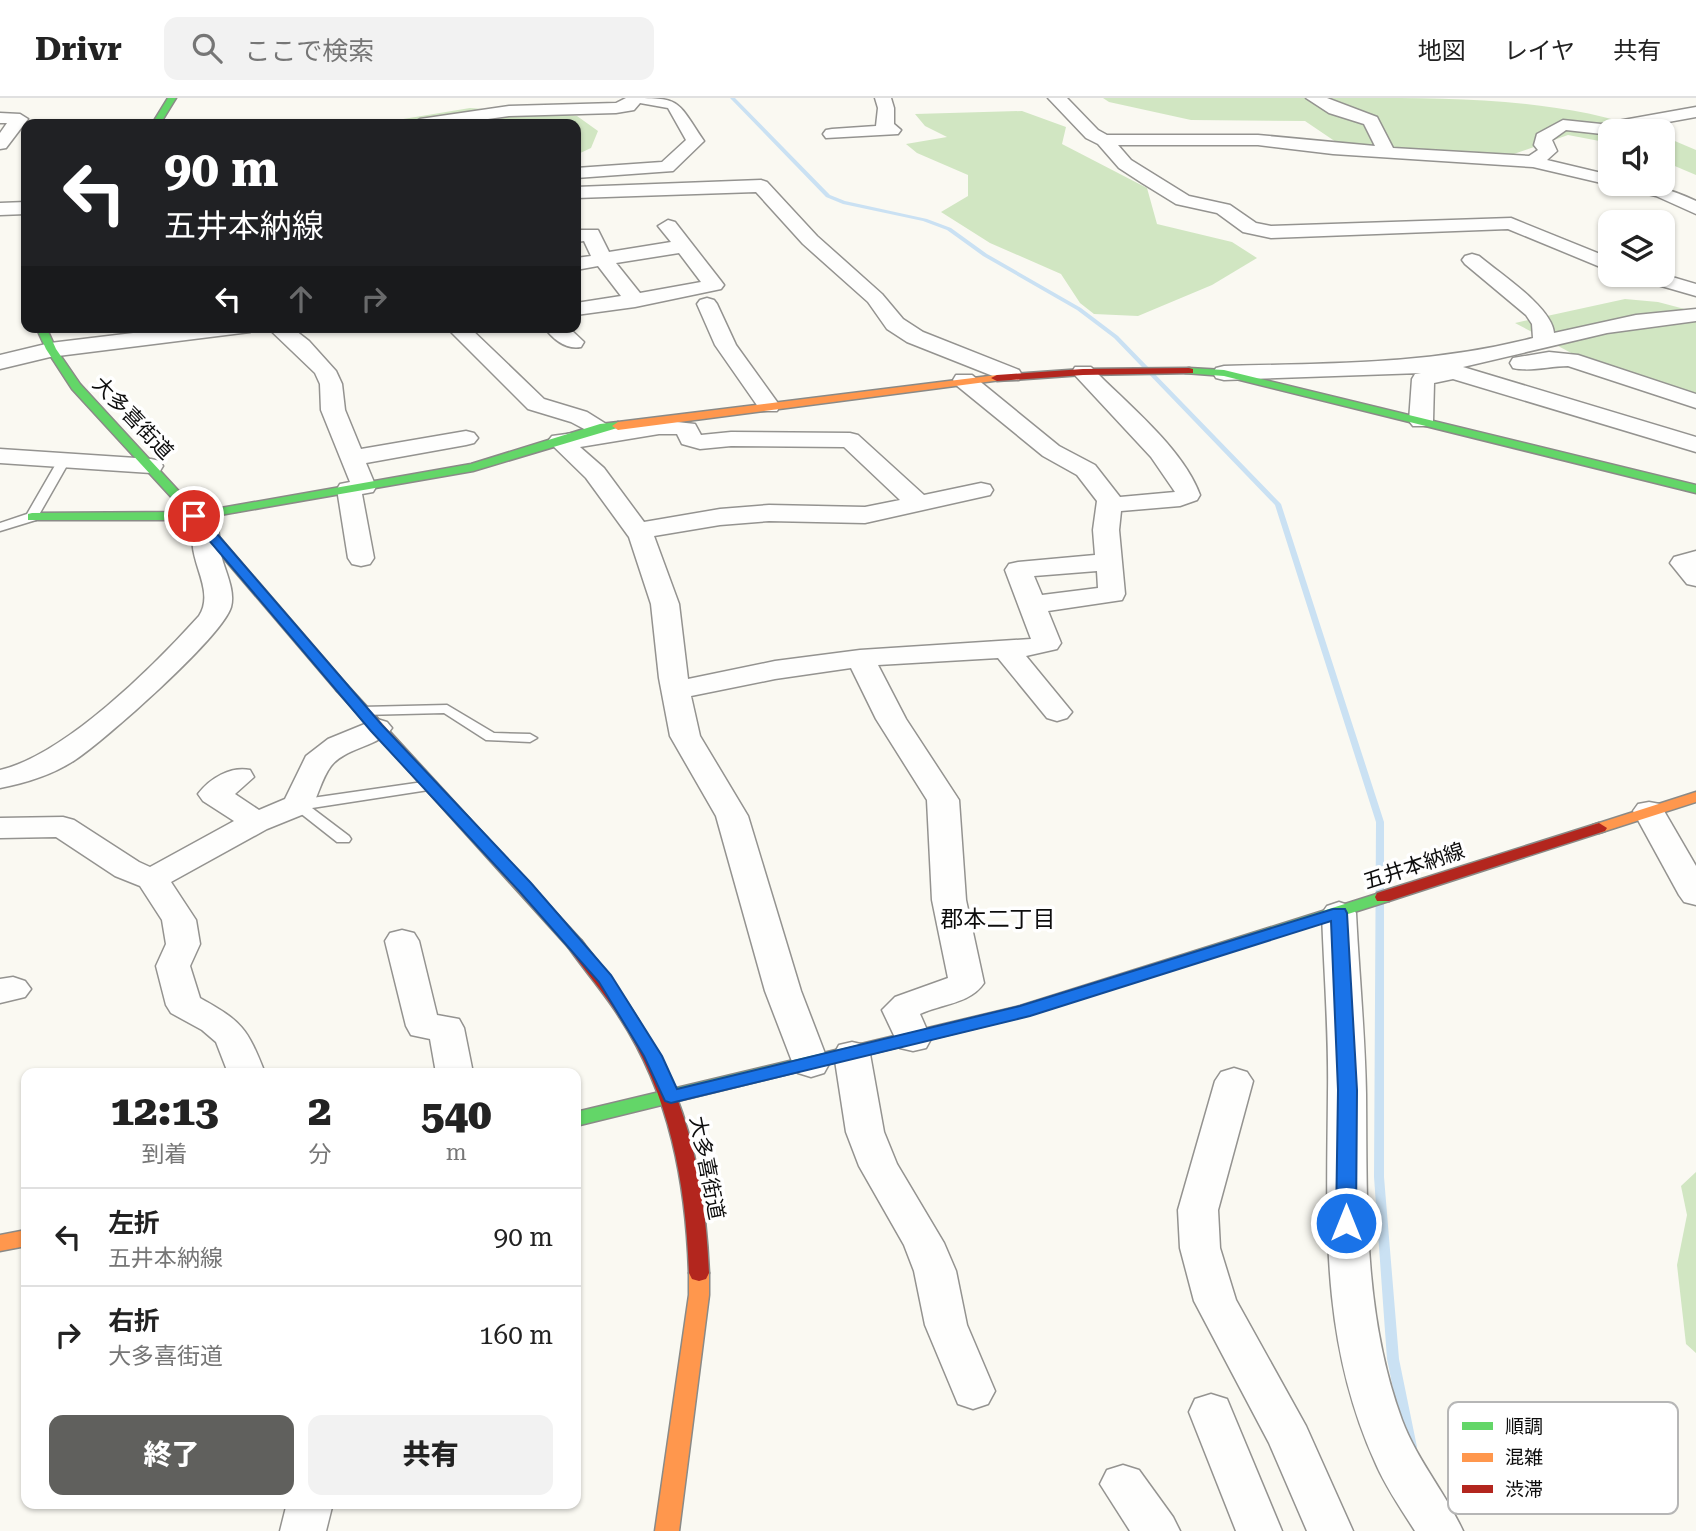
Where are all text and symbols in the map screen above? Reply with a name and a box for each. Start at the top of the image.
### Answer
search box [164,17,654,80]
text: Drivr [35,29,122,68]
icon: search [188,29,226,67]
text: ここで検索 [244,36,374,66]
text: 地図 [1418,37,1466,65]
text: レイヤ [1504,37,1575,65]
text: 共有 [1613,37,1661,65]
map controls [1598,119,1675,287]
button: sound [1598,119,1675,196]
text: 90 m [164,141,279,198]
icon: left [49,147,140,238]
text: 五井本納線 [164,207,324,245]
button: layers [1598,210,1675,287]
icon: left [209,280,247,318]
icon: ahead [282,280,320,318]
icon: right [355,280,393,318]
street label: 大多喜街道 [88,372,178,464]
pin [164,486,224,546]
icon: arrive [175,497,213,535]
street label: 五井本納線 [1360,838,1468,894]
district label: 郡本二丁目 [941,906,1056,933]
text: 12:13 [110,1086,219,1135]
text: 2 [308,1086,332,1135]
text: 540 [421,1090,492,1139]
street label: 大多喜街道 [685,1114,729,1222]
text: m [446,1139,467,1166]
text: 到着 [141,1141,187,1168]
text: 分 [308,1141,331,1168]
position arrow [1309,1186,1383,1260]
text: 左折 [108,1208,160,1238]
icon: left [49,1218,87,1256]
text: 90 m [494,1222,553,1252]
text: 五井本納線 [108,1245,223,1272]
text: 右折 [108,1306,160,1336]
icon: right [49,1316,87,1354]
text: 160 m [479,1320,553,1350]
text: 大多喜街道 [108,1343,223,1370]
legend [1448,1402,1678,1514]
button: 終了 [49,1415,294,1495]
button: 共有 [308,1415,553,1495]
text: 順調 [1505,1415,1543,1438]
text: 混雑 [1505,1446,1543,1469]
text: 渋滞 [1505,1478,1543,1501]

